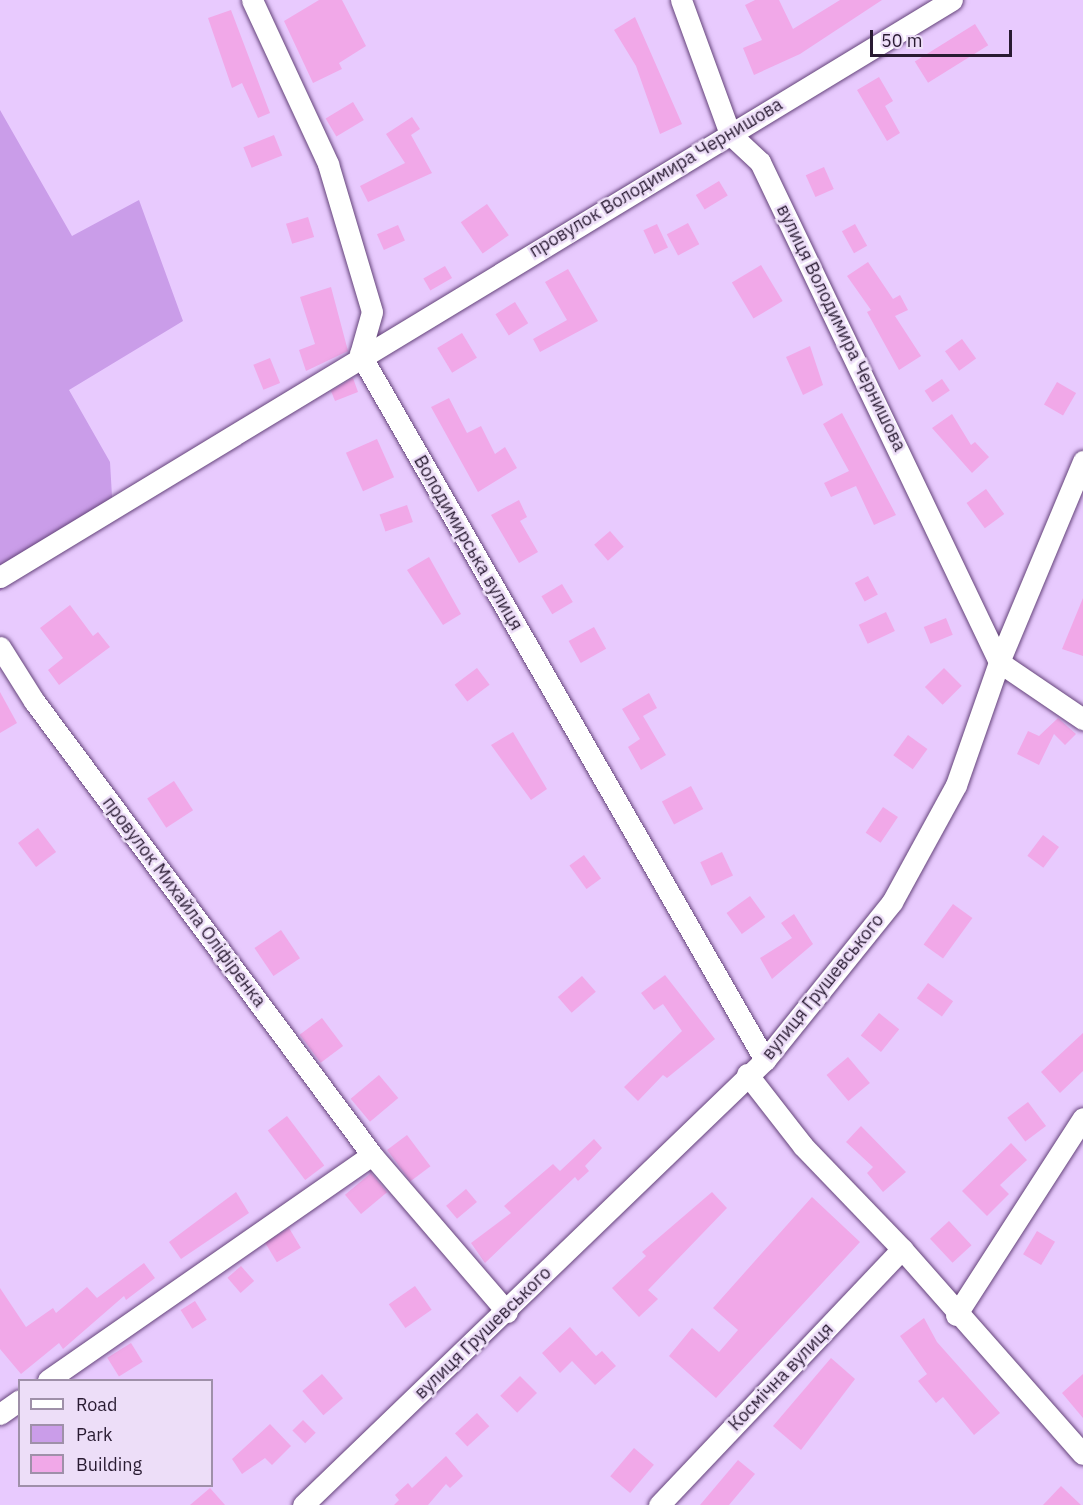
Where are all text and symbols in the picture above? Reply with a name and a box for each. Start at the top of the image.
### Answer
scale bar [873,18,1016,56]
text: 50 m [881,29,923,52]
street label: провулок Володимира Чернишова [525,94,787,262]
street label: вулиця Володимира Чернишова [772,201,910,455]
street label: Володимирська вулиця [409,452,527,634]
street label: провулок Михайла Оліфіренка [98,793,270,1011]
street label: вулиця Грушевського [758,910,888,1064]
street label: вулиця Грушевського [410,1262,556,1404]
street label: Космічна вулиця [724,1319,838,1435]
legend [18,1379,213,1487]
text: Road [76,1393,117,1416]
text: Park [76,1423,112,1446]
text: Building [76,1453,142,1476]

